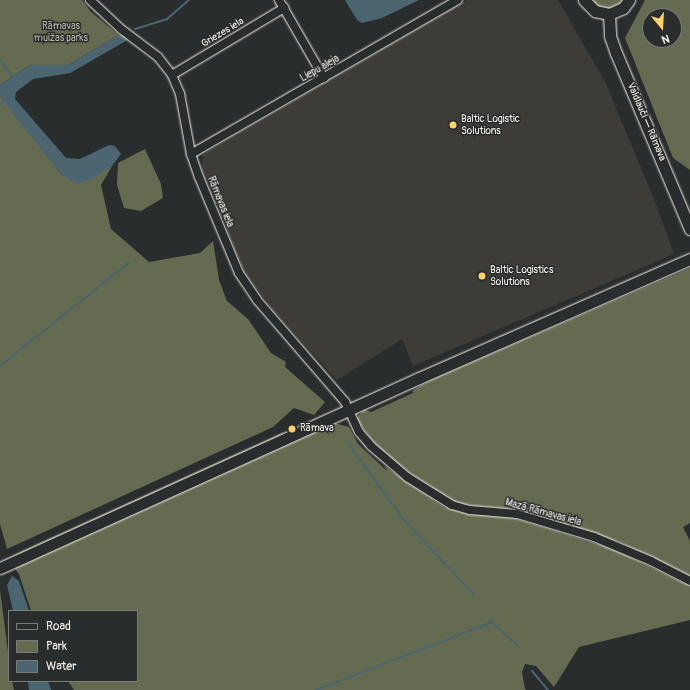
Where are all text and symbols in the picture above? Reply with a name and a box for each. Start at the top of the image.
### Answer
north arrow [642,8,682,48]
street label: Griezes iela [200,16,246,50]
park label: Rāmavas muižas parks [34,20,88,44]
text: N [660,32,671,46]
street label: Liepu aleja [298,53,342,85]
street label: Valdlauči — Rāmava [624,81,668,163]
place label: Baltic Logistic Solutions [461,113,520,136]
marker: Baltic Logistic Solutions [448,120,458,130]
street label: Rāmavas iela [204,175,236,229]
place label: Baltic Logistics Solutions [490,264,553,288]
marker: Baltic Logistics Solutions [477,271,487,281]
place label: Rāmava [300,423,334,435]
marker: Rāmava [287,424,297,434]
street label: Mazā Rāmavas iela [504,497,582,529]
legend [8,610,138,682]
text: Road [46,619,71,634]
text: Park [46,639,67,654]
text: Water [46,659,77,674]

